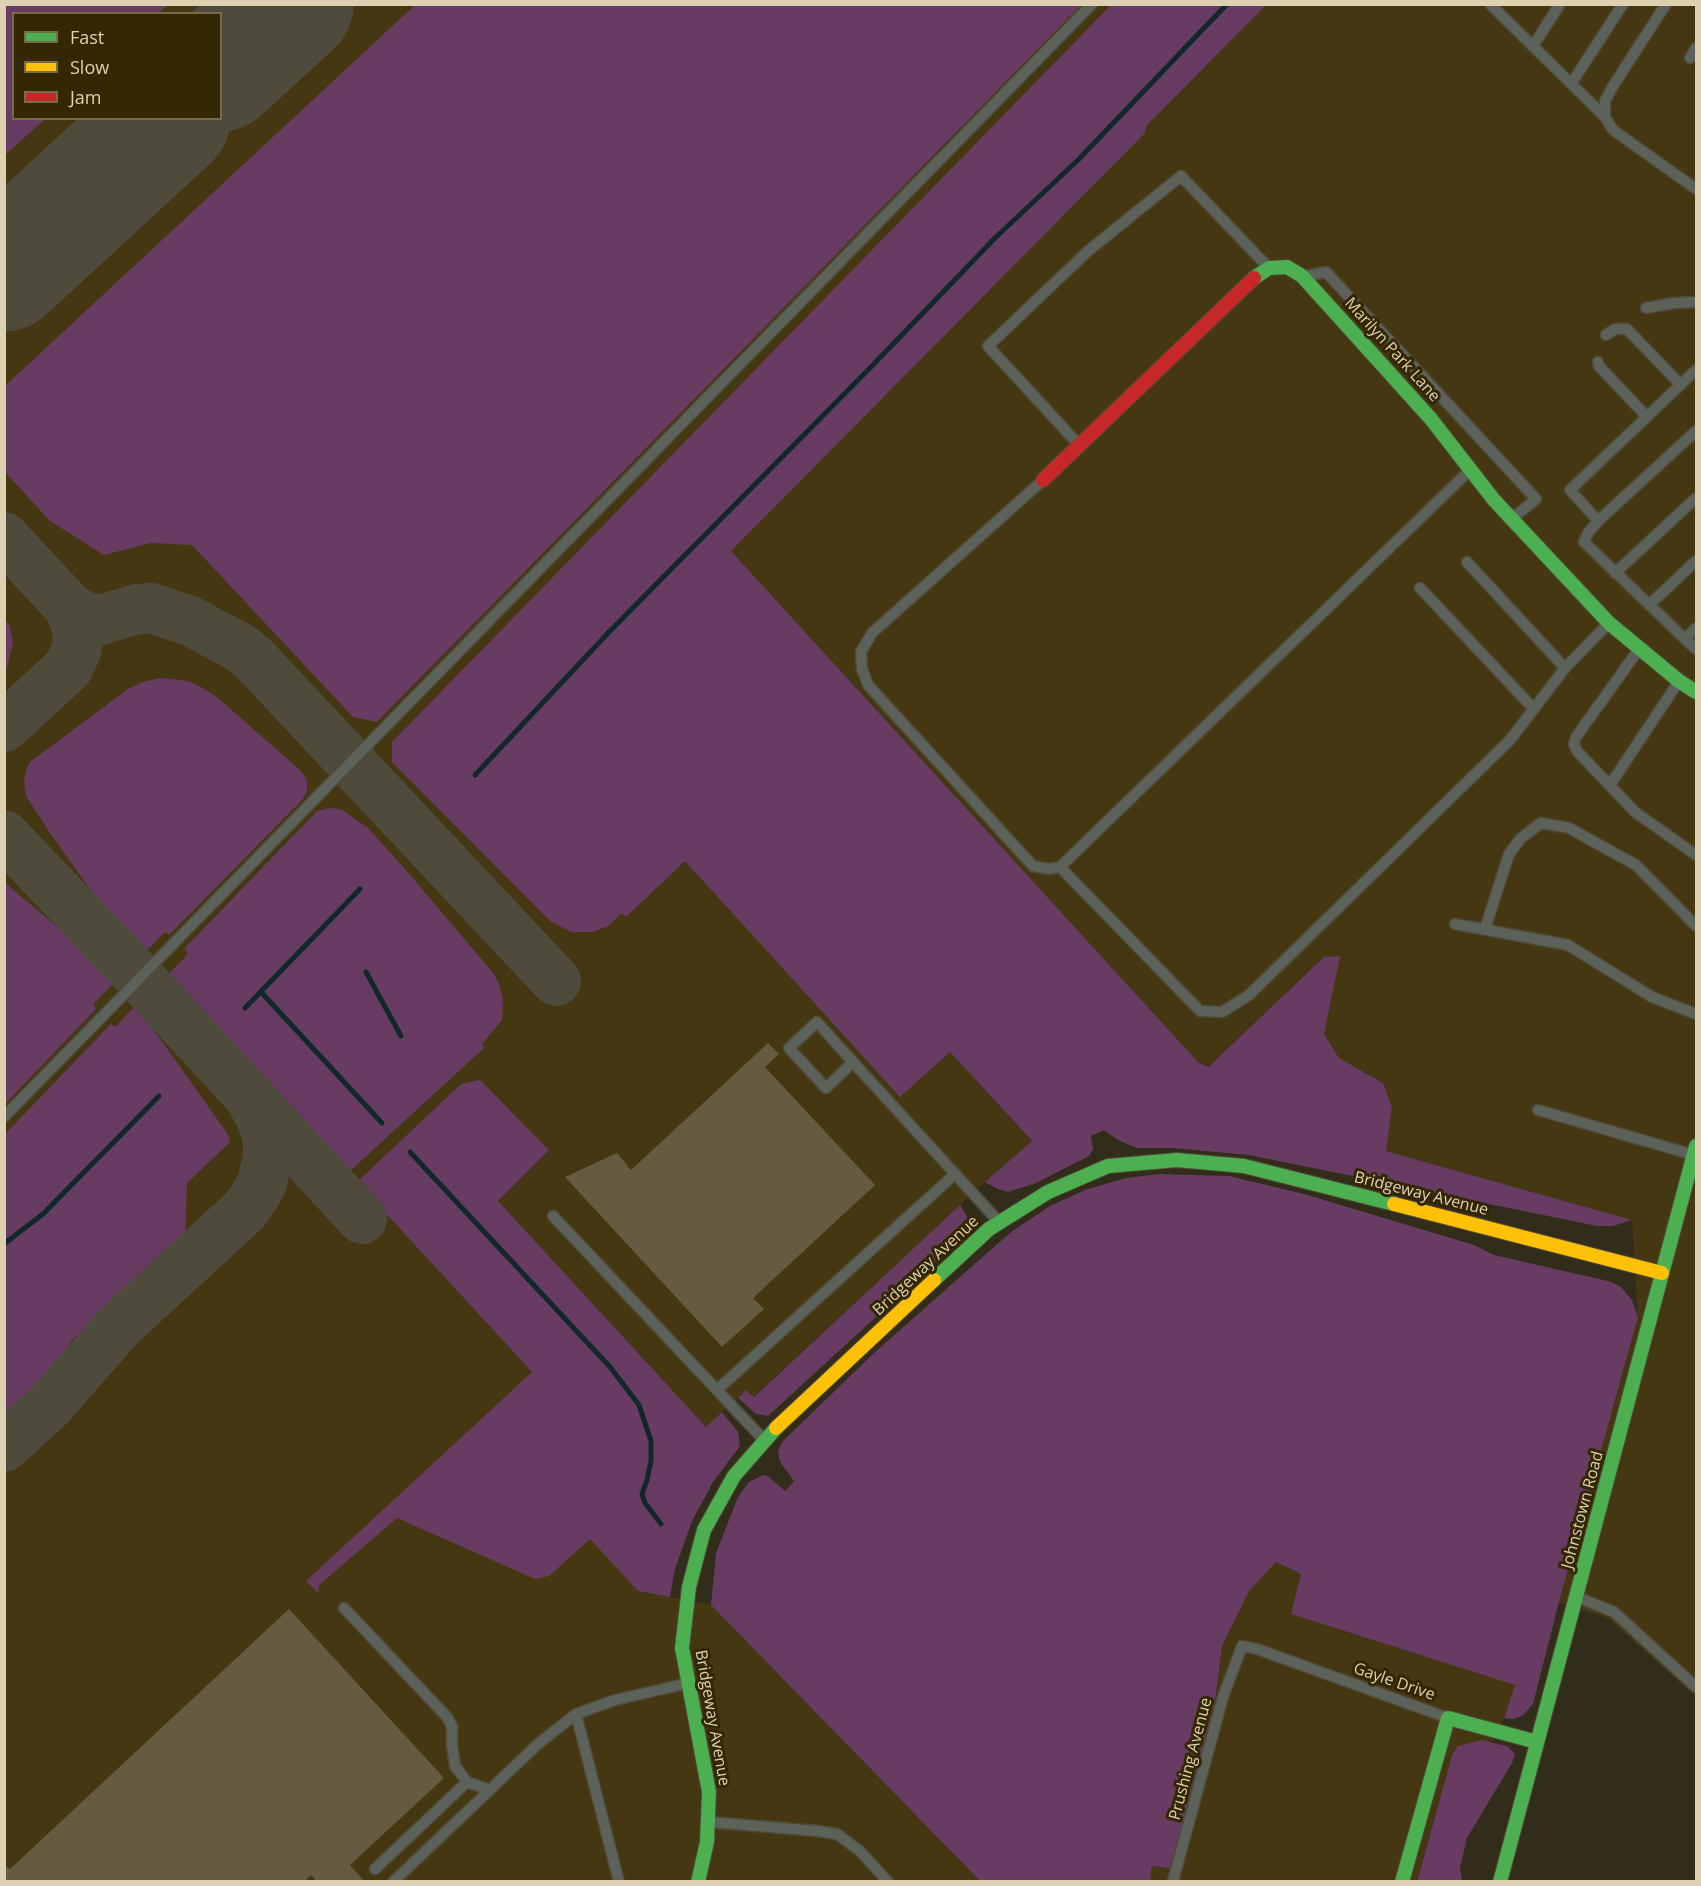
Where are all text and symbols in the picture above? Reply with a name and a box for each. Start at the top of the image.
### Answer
legend [12,12,222,120]
text: Fast [70,25,104,49]
text: Slow [70,55,109,79]
text: Jam [70,85,102,109]
street label: Marilyn Park Lane [1340,294,1444,406]
street label: Bridgeway Avenue [1352,1168,1490,1220]
street label: Bridgeway Avenue [869,1212,983,1320]
street label: Johnstown Road [1558,1449,1608,1571]
street label: Bridgeway Avenue [691,1649,733,1787]
street label: Gayle Drive [1351,1659,1437,1705]
street label: Prushing Avenue [1165,1696,1217,1822]

